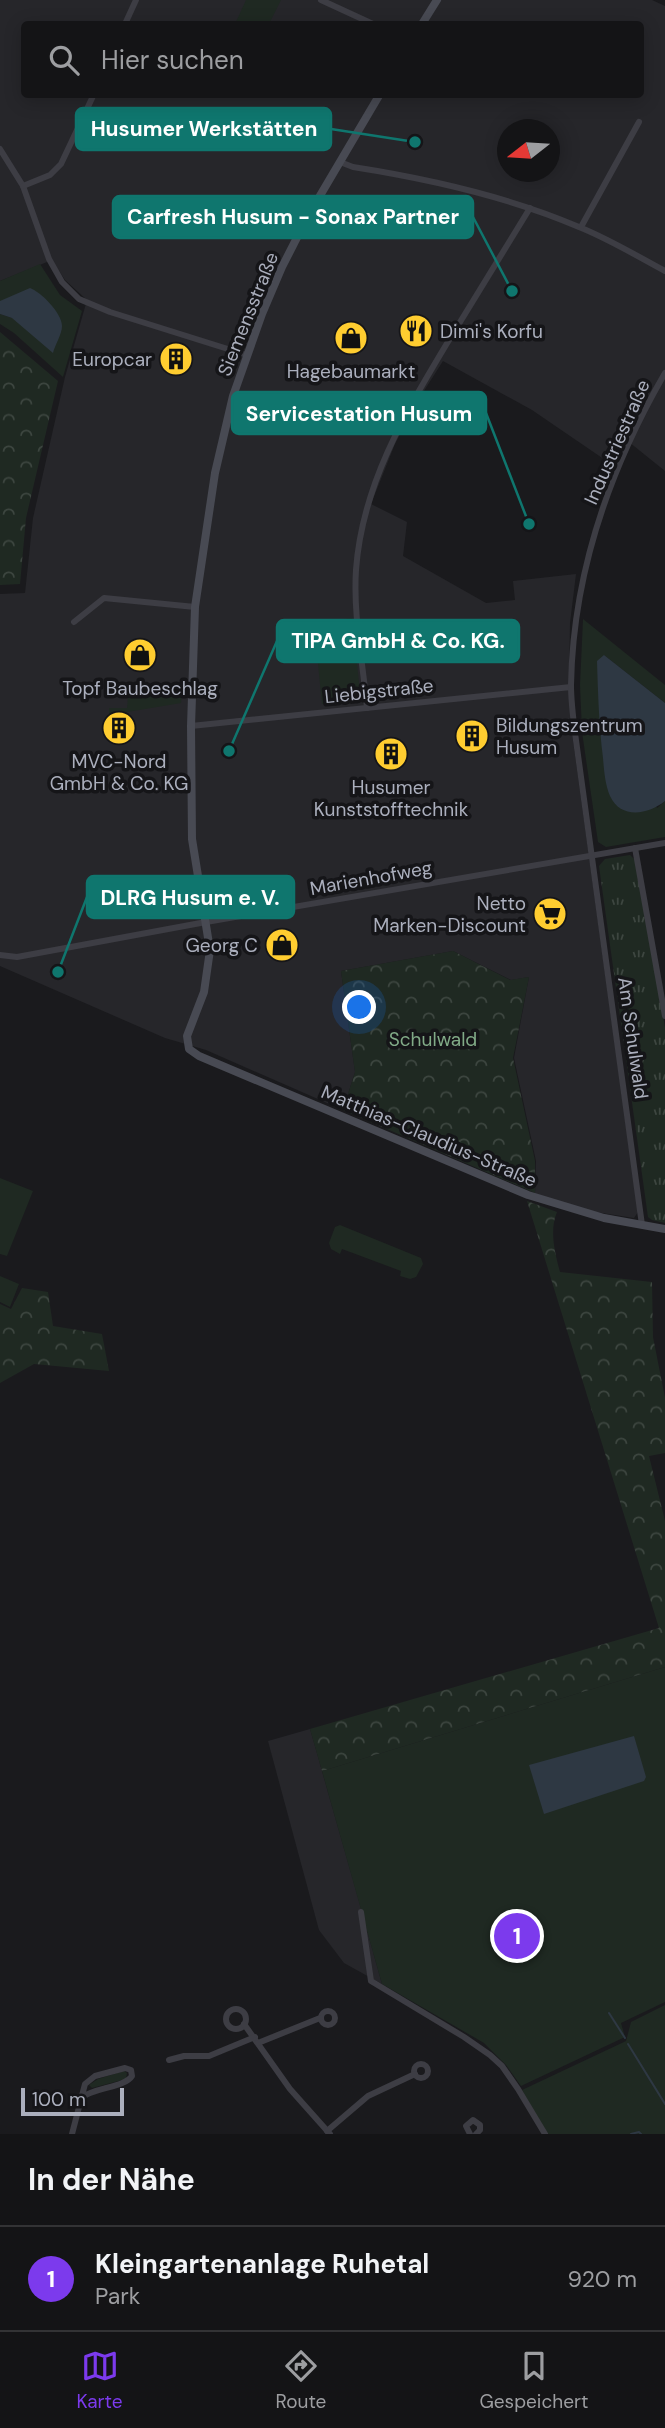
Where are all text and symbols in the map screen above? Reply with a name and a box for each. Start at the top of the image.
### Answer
search box [21,21,644,98]
icon: search [45,41,83,79]
text: Hier suchen [101,43,244,77]
callout: Husumer Werkstätten [76,108,331,150]
text: Husumer Werkstätten [91,115,317,143]
north arrow [497,119,560,182]
callout: Carfresh Husum - Sonax Partner [113,196,473,238]
text: Carfresh Husum - Sonax Partner [127,203,459,231]
street label: Siemensstraße [212,248,284,380]
restaurant icon: Dimi's Korfu [397,312,435,350]
shop icon: Hagebaumarkt [332,319,370,357]
place label: Dimi's Korfu [440,319,543,344]
building icon: Europcar [157,340,195,378]
place label: Europcar [72,347,152,372]
place label: Hagebaumarkt [287,359,415,384]
street label: Industriestraße [578,376,656,508]
callout: Servicestation Husum [232,392,486,434]
text: Servicestation Husum [246,400,472,428]
callout: TIPA GmbH & Co. KG. [277,620,519,662]
text: TIPA GmbH & Co. KG. [291,627,505,655]
shop icon: Topf Baubeschlag [121,636,159,674]
street label: Liebigstraße [323,673,435,709]
place label: Topf Baubeschlag [62,676,218,701]
building icon: MVC-Nord GmbH & Co. KG [100,709,138,747]
place label: Bildungszentrum Husum [496,713,643,760]
building icon: Bildungszentrum Husum [453,717,491,755]
building icon: Husumer Kunststofftechnik [372,735,410,773]
place label: MVC-Nord GmbH & Co. KG [50,749,188,796]
place label: Husumer Kunststofftechnik [314,775,469,822]
street label: Marienhofweg [308,855,434,901]
callout: DLRG Husum e. V. [87,876,294,918]
text: DLRG Husum e. V. [100,884,280,912]
place label: Netto Marken-Discount [373,891,526,938]
supermarket icon: Netto Marken-Discount [531,895,569,933]
shop icon: Georg C [263,926,301,964]
place label: Georg C [185,933,258,958]
street label: Am Schulwald [612,975,654,1101]
your location [342,990,376,1024]
park label: Schulwald [389,1027,477,1052]
street label: Matthias-Claudius-Straße [317,1079,541,1193]
pin: 1 [494,1910,540,1962]
scale bar [21,2085,124,2117]
text: 100 m [32,2087,86,2112]
text: In der Nähe [28,2160,195,2199]
text: Kleingartenanlage Ruhetal [95,2247,429,2281]
text: 1 [47,2264,55,2294]
text: 920 m [568,2264,637,2294]
text: Park [95,2281,140,2311]
tab: Karte [77,2347,123,2414]
tab: Route [276,2347,326,2414]
tab: Gespeichert [479,2347,588,2414]

